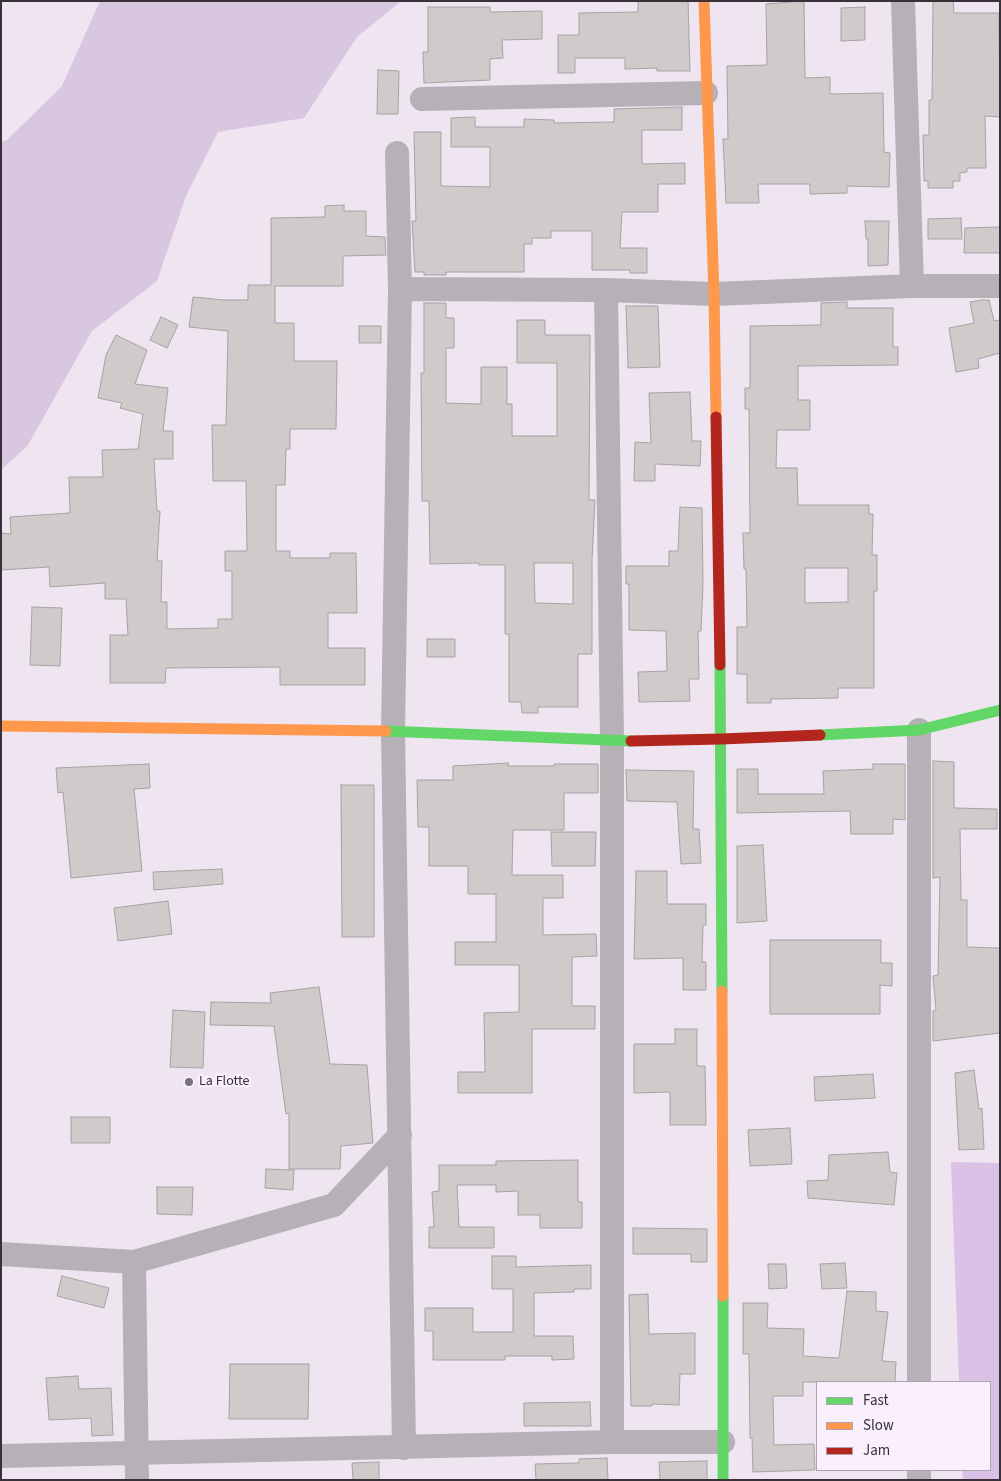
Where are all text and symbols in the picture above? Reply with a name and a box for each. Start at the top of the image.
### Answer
place label: La Flotte [199,1074,249,1090]
marker: La Flotte [183,1076,195,1088]
legend [816,1381,991,1471]
text: Fast [863,1390,889,1411]
text: Slow [863,1415,894,1436]
text: Jam [863,1440,890,1461]

